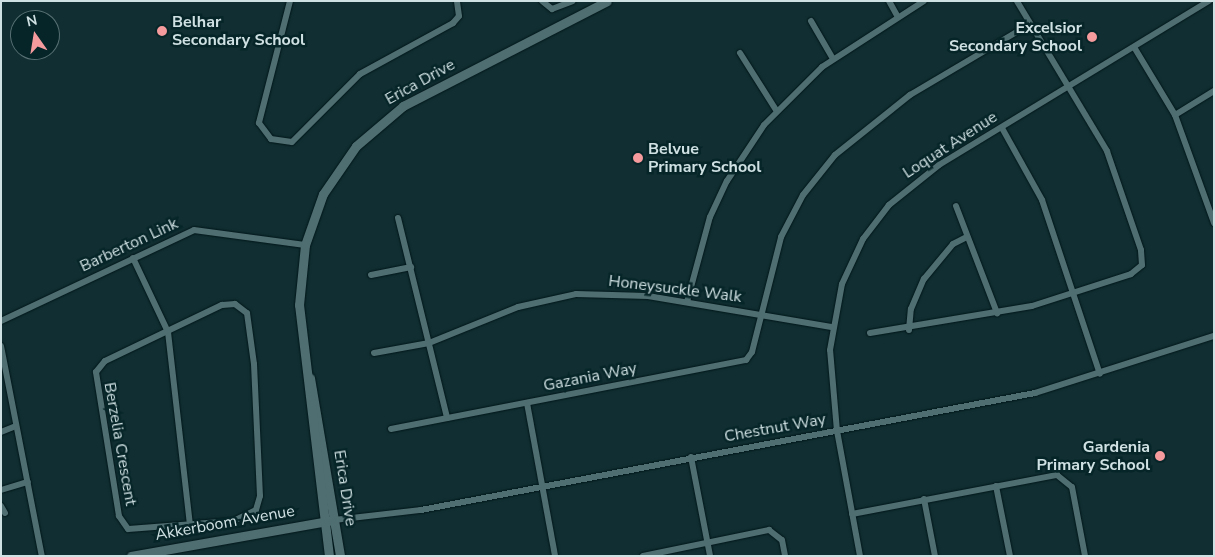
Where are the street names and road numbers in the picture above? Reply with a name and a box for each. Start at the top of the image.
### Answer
street label: Erica Drive [382,55,458,109]
street label: Loquat Avenue [899,107,1001,183]
street label: Barberton Link [77,214,181,276]
street label: Honeysuckle Walk [607,271,743,307]
street label: Gazania Way [542,359,638,395]
street label: Berzelia Crescent [100,381,140,507]
street label: Chestnut Way [723,410,827,446]
street label: Erica Drive [330,449,360,527]
street label: Akkerboom Avenue [154,501,296,545]

